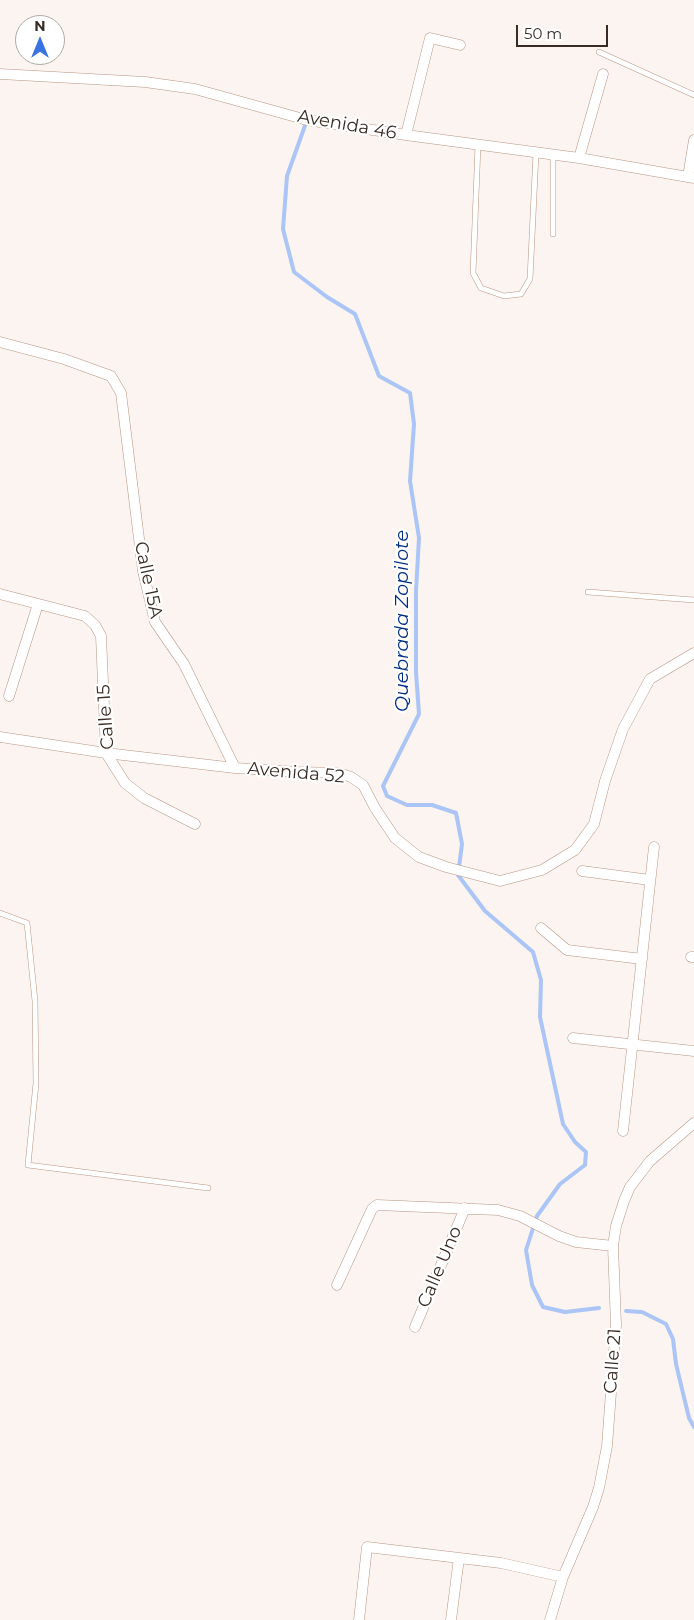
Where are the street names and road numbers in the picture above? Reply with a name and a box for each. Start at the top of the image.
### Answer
street label: Avenida 46 [296,106,398,144]
street label: Calle 15A [129,540,167,620]
street label: Calle 15 [93,684,119,750]
street label: Avenida 52 [246,758,346,788]
street label: Calle Uno [413,1223,467,1311]
street label: Calle 21 [600,1328,626,1394]

